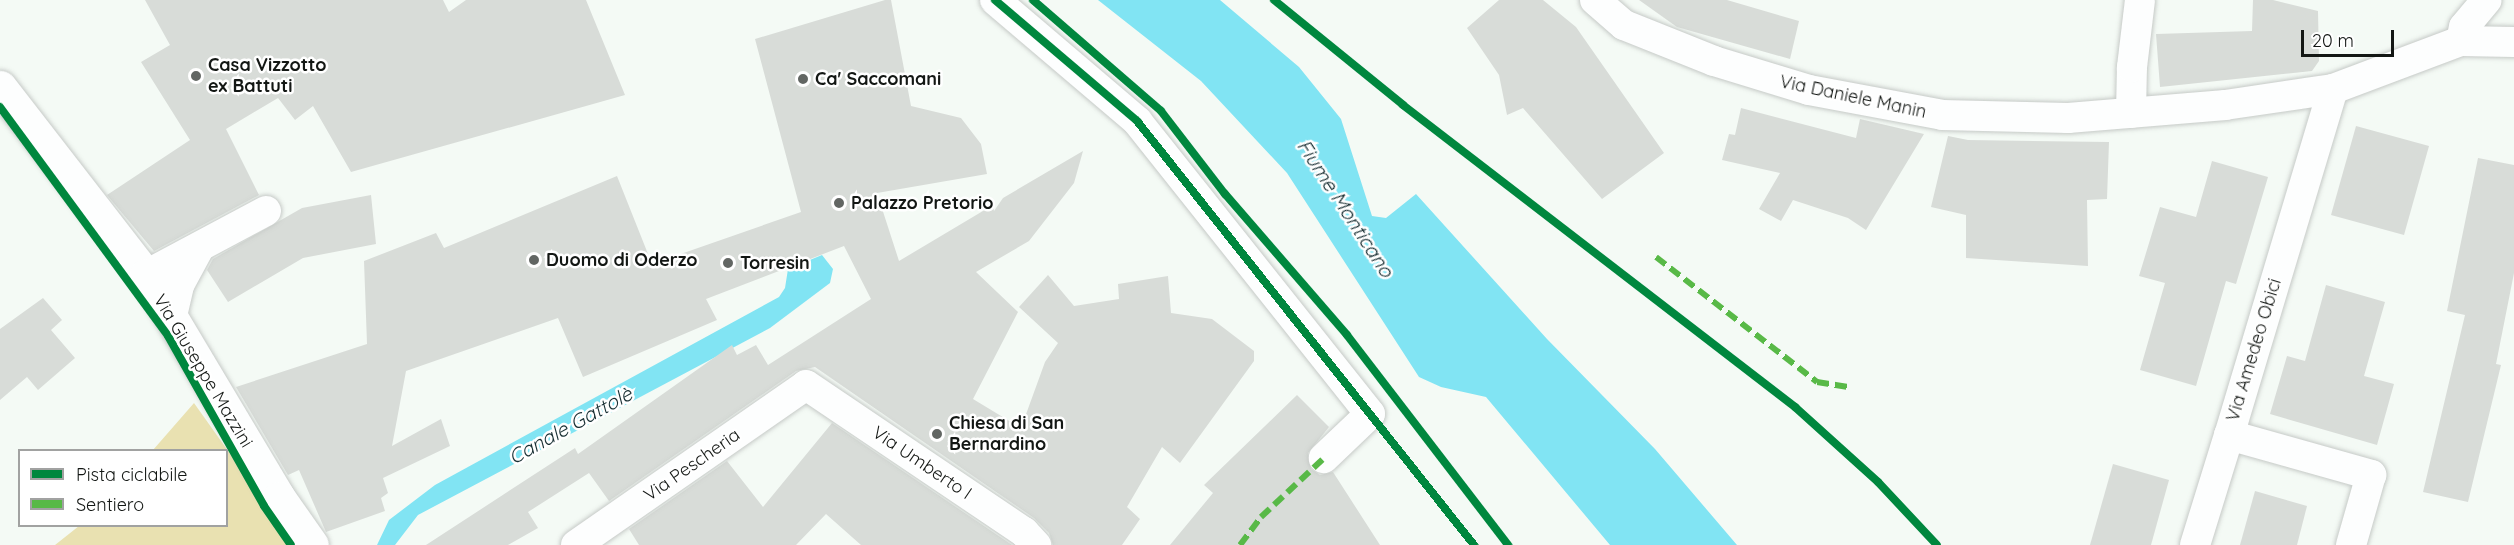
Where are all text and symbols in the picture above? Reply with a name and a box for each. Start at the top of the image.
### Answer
scale bar [2304,18,2397,56]
text: 20 m [2312,29,2354,52]
place label: Casa Vizzotto ex Battuti [208,55,327,98]
place label: Ca' Saccomani [815,68,941,90]
marker: Casa Vizzotto ex Battuti [189,69,203,83]
street label: Via Daniele Manin [1778,71,1928,123]
marker: Ca' Saccomani [796,72,810,86]
water label: Fiume Monticano [1293,135,1399,281]
place label: Palazzo Pretorio [851,192,993,214]
marker: Palazzo Pretorio [832,196,846,210]
place label: Duomo di Oderzo [546,249,697,271]
place label: Torresin [740,252,810,274]
marker: Duomo di Oderzo [527,253,541,267]
marker: Torresin [721,256,735,270]
street label: Via Amedeo Obici [2222,276,2286,424]
street label: Via Giuseppe Mazzini [149,290,257,452]
water label: Canale Gattolè [504,381,636,469]
place label: Chiesa di San Bernardino [949,413,1064,456]
street label: Via Umberto I [868,422,976,504]
street label: Via Pescheria [640,424,744,506]
marker: Chiesa di San Bernardino [930,427,944,441]
legend [18,449,228,527]
text: Pista ciclabile [76,463,187,486]
text: Sentiero [76,493,144,516]

